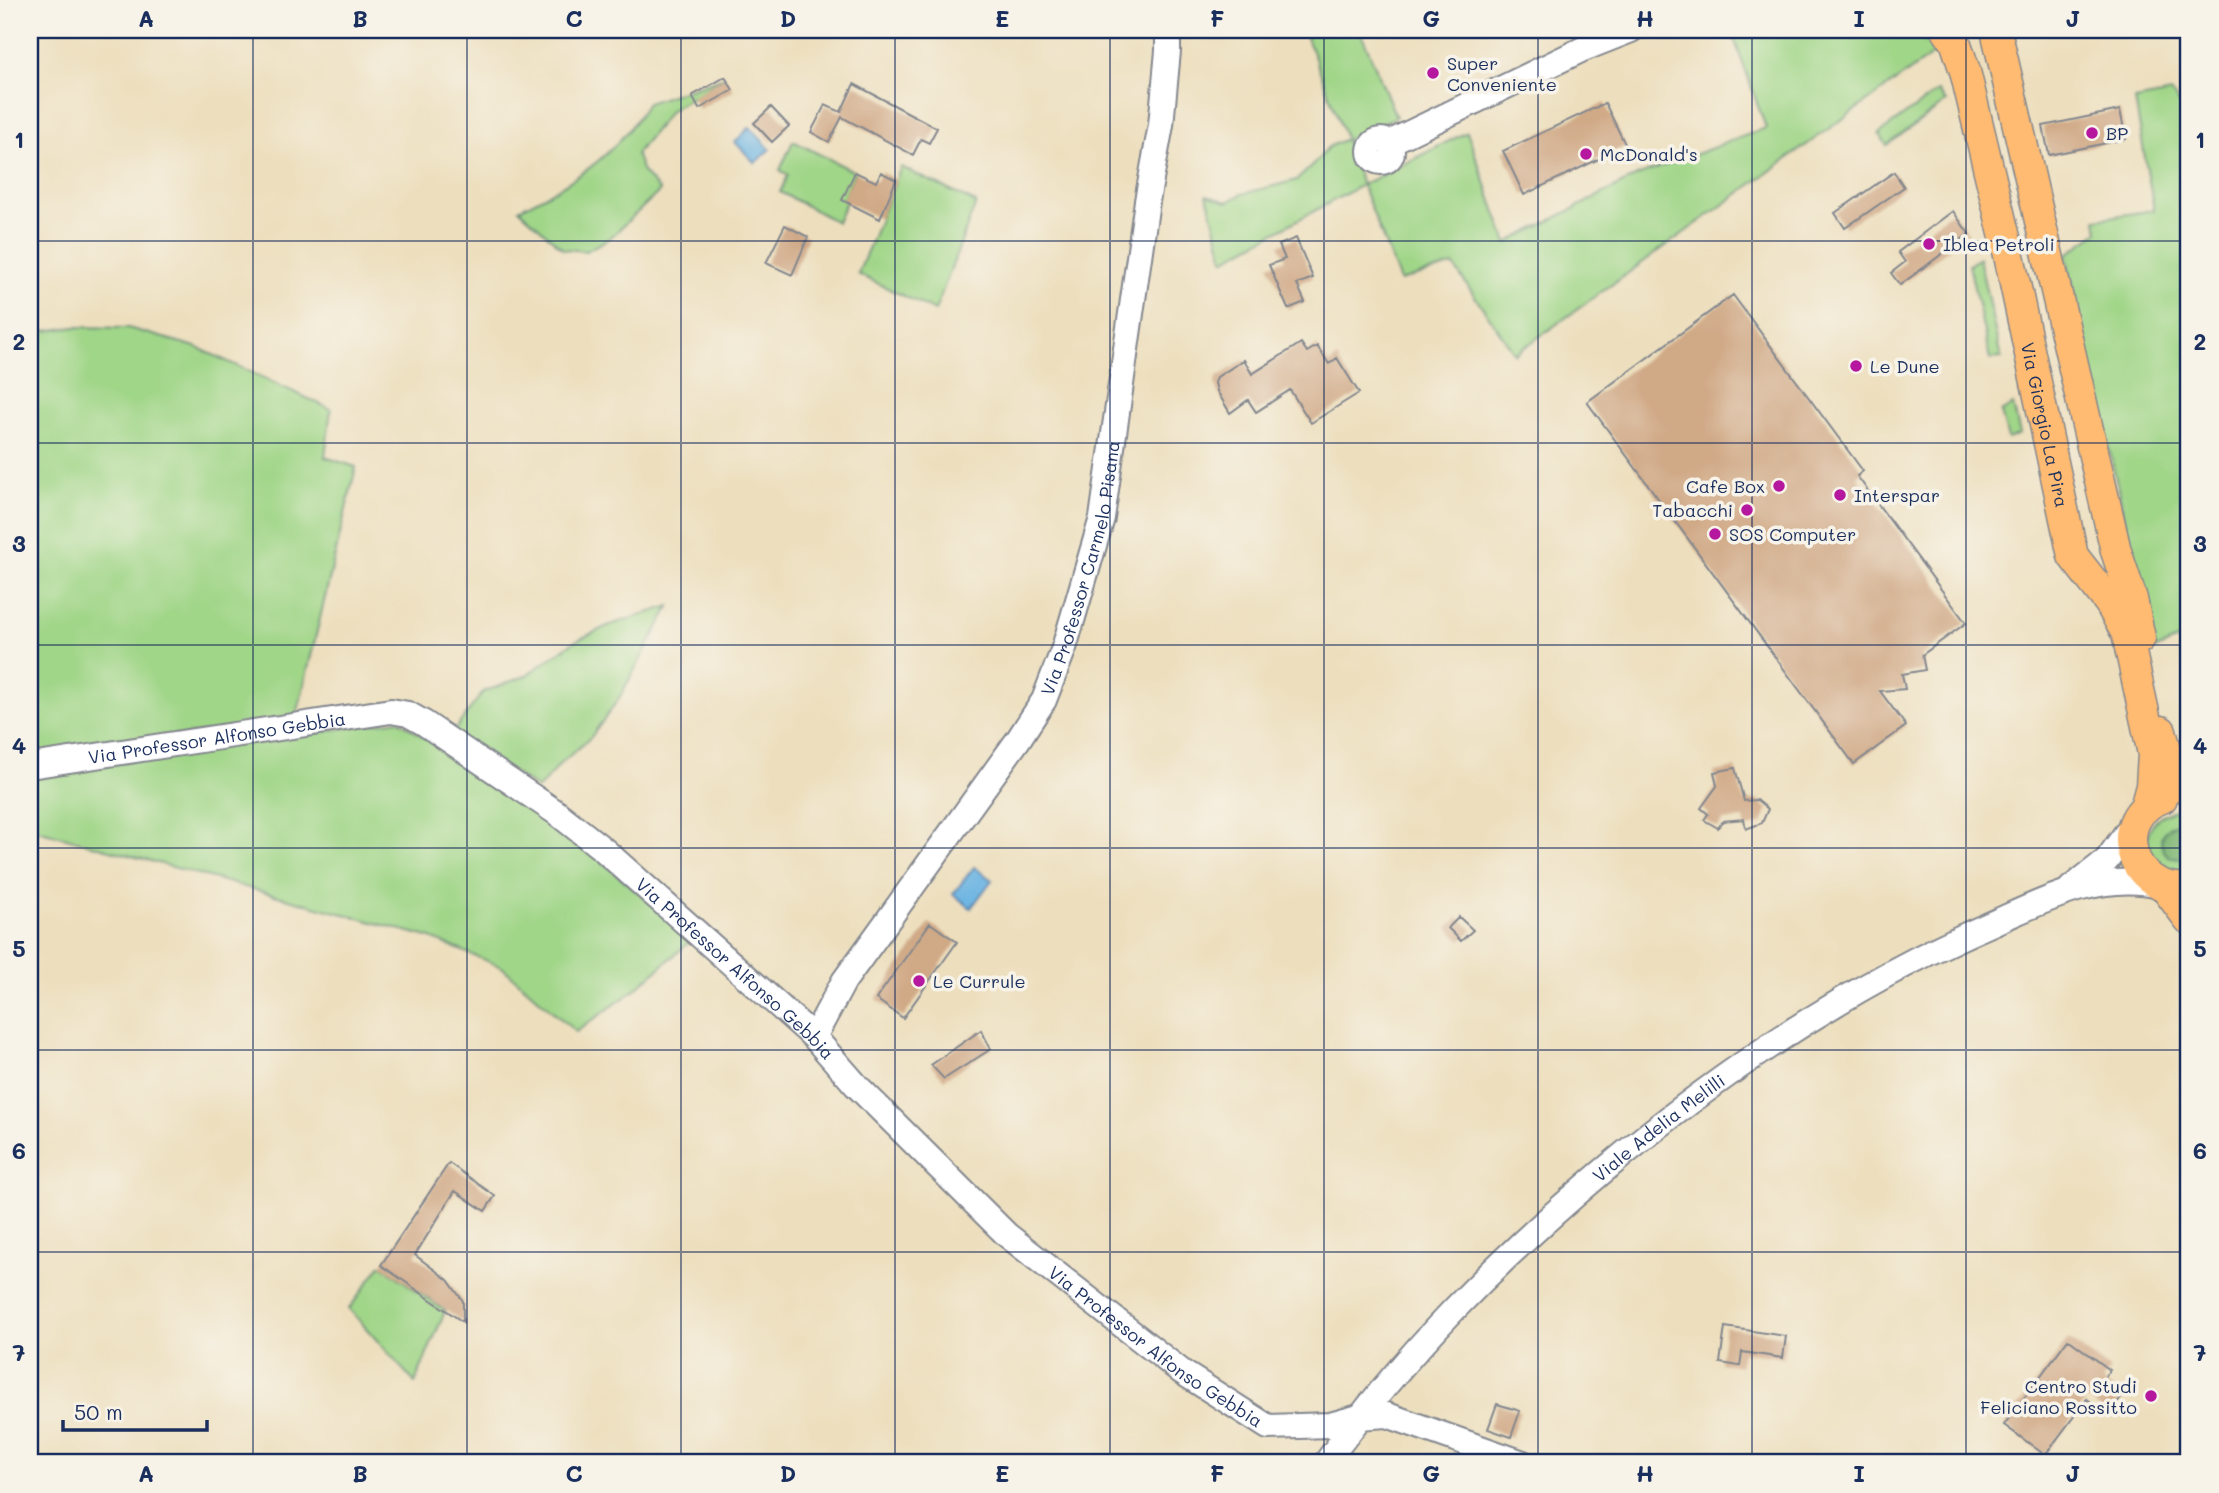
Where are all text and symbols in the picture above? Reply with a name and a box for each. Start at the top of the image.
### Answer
text: A [138,3,154,33]
text: B [352,3,368,33]
text: C [565,3,583,33]
text: D [780,3,796,33]
text: E [995,3,1009,33]
text: F [1210,3,1224,33]
text: G [1422,3,1440,33]
text: H [1636,3,1654,33]
text: I [1853,3,1865,33]
text: J [2065,3,2081,33]
place label: Super Conveniente [1447,51,1557,96]
marker: Super Conveniente [1425,65,1441,81]
place label: BP [2106,121,2128,145]
text: 1 [14,124,24,154]
text: 1 [2195,124,2205,154]
marker: BP [2084,125,2100,141]
place label: McDonald's [1600,142,1698,166]
marker: McDonald's [1578,146,1594,162]
place label: Iblea Petroli [1943,232,2055,256]
marker: Iblea Petroli [1921,236,1937,252]
text: 2 [13,326,25,356]
text: 2 [2194,326,2206,356]
street label: Via Giorgio La Pira [2016,340,2074,510]
place label: Le Dune [1870,354,1940,378]
marker: Le Dune [1848,358,1864,374]
street label: Via Professor Carmelo Pisana [1035,439,1125,699]
place label: Cafe Box [1686,474,1765,498]
marker: Cafe Box [1771,478,1787,494]
place label: Interspar [1854,483,1940,507]
marker: Interspar [1832,487,1848,503]
place label: Tabacchi [1652,498,1733,522]
marker: Tabacchi [1739,502,1755,518]
place label: SOS Computer [1729,522,1856,546]
marker: SOS Computer [1707,526,1723,542]
text: 3 [12,528,26,558]
text: 3 [2193,528,2207,558]
street label: Via Professor Alfonso Gebbia [86,706,347,769]
text: 4 [12,730,26,760]
text: 4 [2193,730,2207,760]
street label: Via Professor Alfonso Gebbia [631,872,840,1064]
text: 5 [12,933,26,963]
text: 5 [2193,933,2207,963]
place label: Le Currule [933,969,1026,993]
marker: Le Currule [911,973,927,989]
street label: Viale Adelia Melilli [1587,1068,1730,1187]
text: 6 [12,1135,26,1165]
text: 6 [2193,1135,2207,1165]
street label: Via Professor Alfonso Gebbia [1044,1260,1267,1433]
text: 7 [13,1337,26,1367]
text: 7 [2194,1337,2207,1367]
place label: Centro Studi Feliciano Rossitto [1980,1374,2137,1419]
scale bar [63,1388,206,1432]
marker: Centro Studi Feliciano Rossitto [2143,1388,2159,1404]
text: 50 m [74,1398,123,1425]
text: A [138,1458,154,1488]
text: B [352,1458,368,1488]
text: C [565,1458,583,1488]
text: D [780,1458,796,1488]
text: E [995,1458,1009,1488]
text: F [1210,1458,1224,1488]
text: G [1422,1458,1440,1488]
text: H [1636,1458,1654,1488]
text: I [1853,1458,1865,1488]
text: J [2065,1458,2081,1488]

